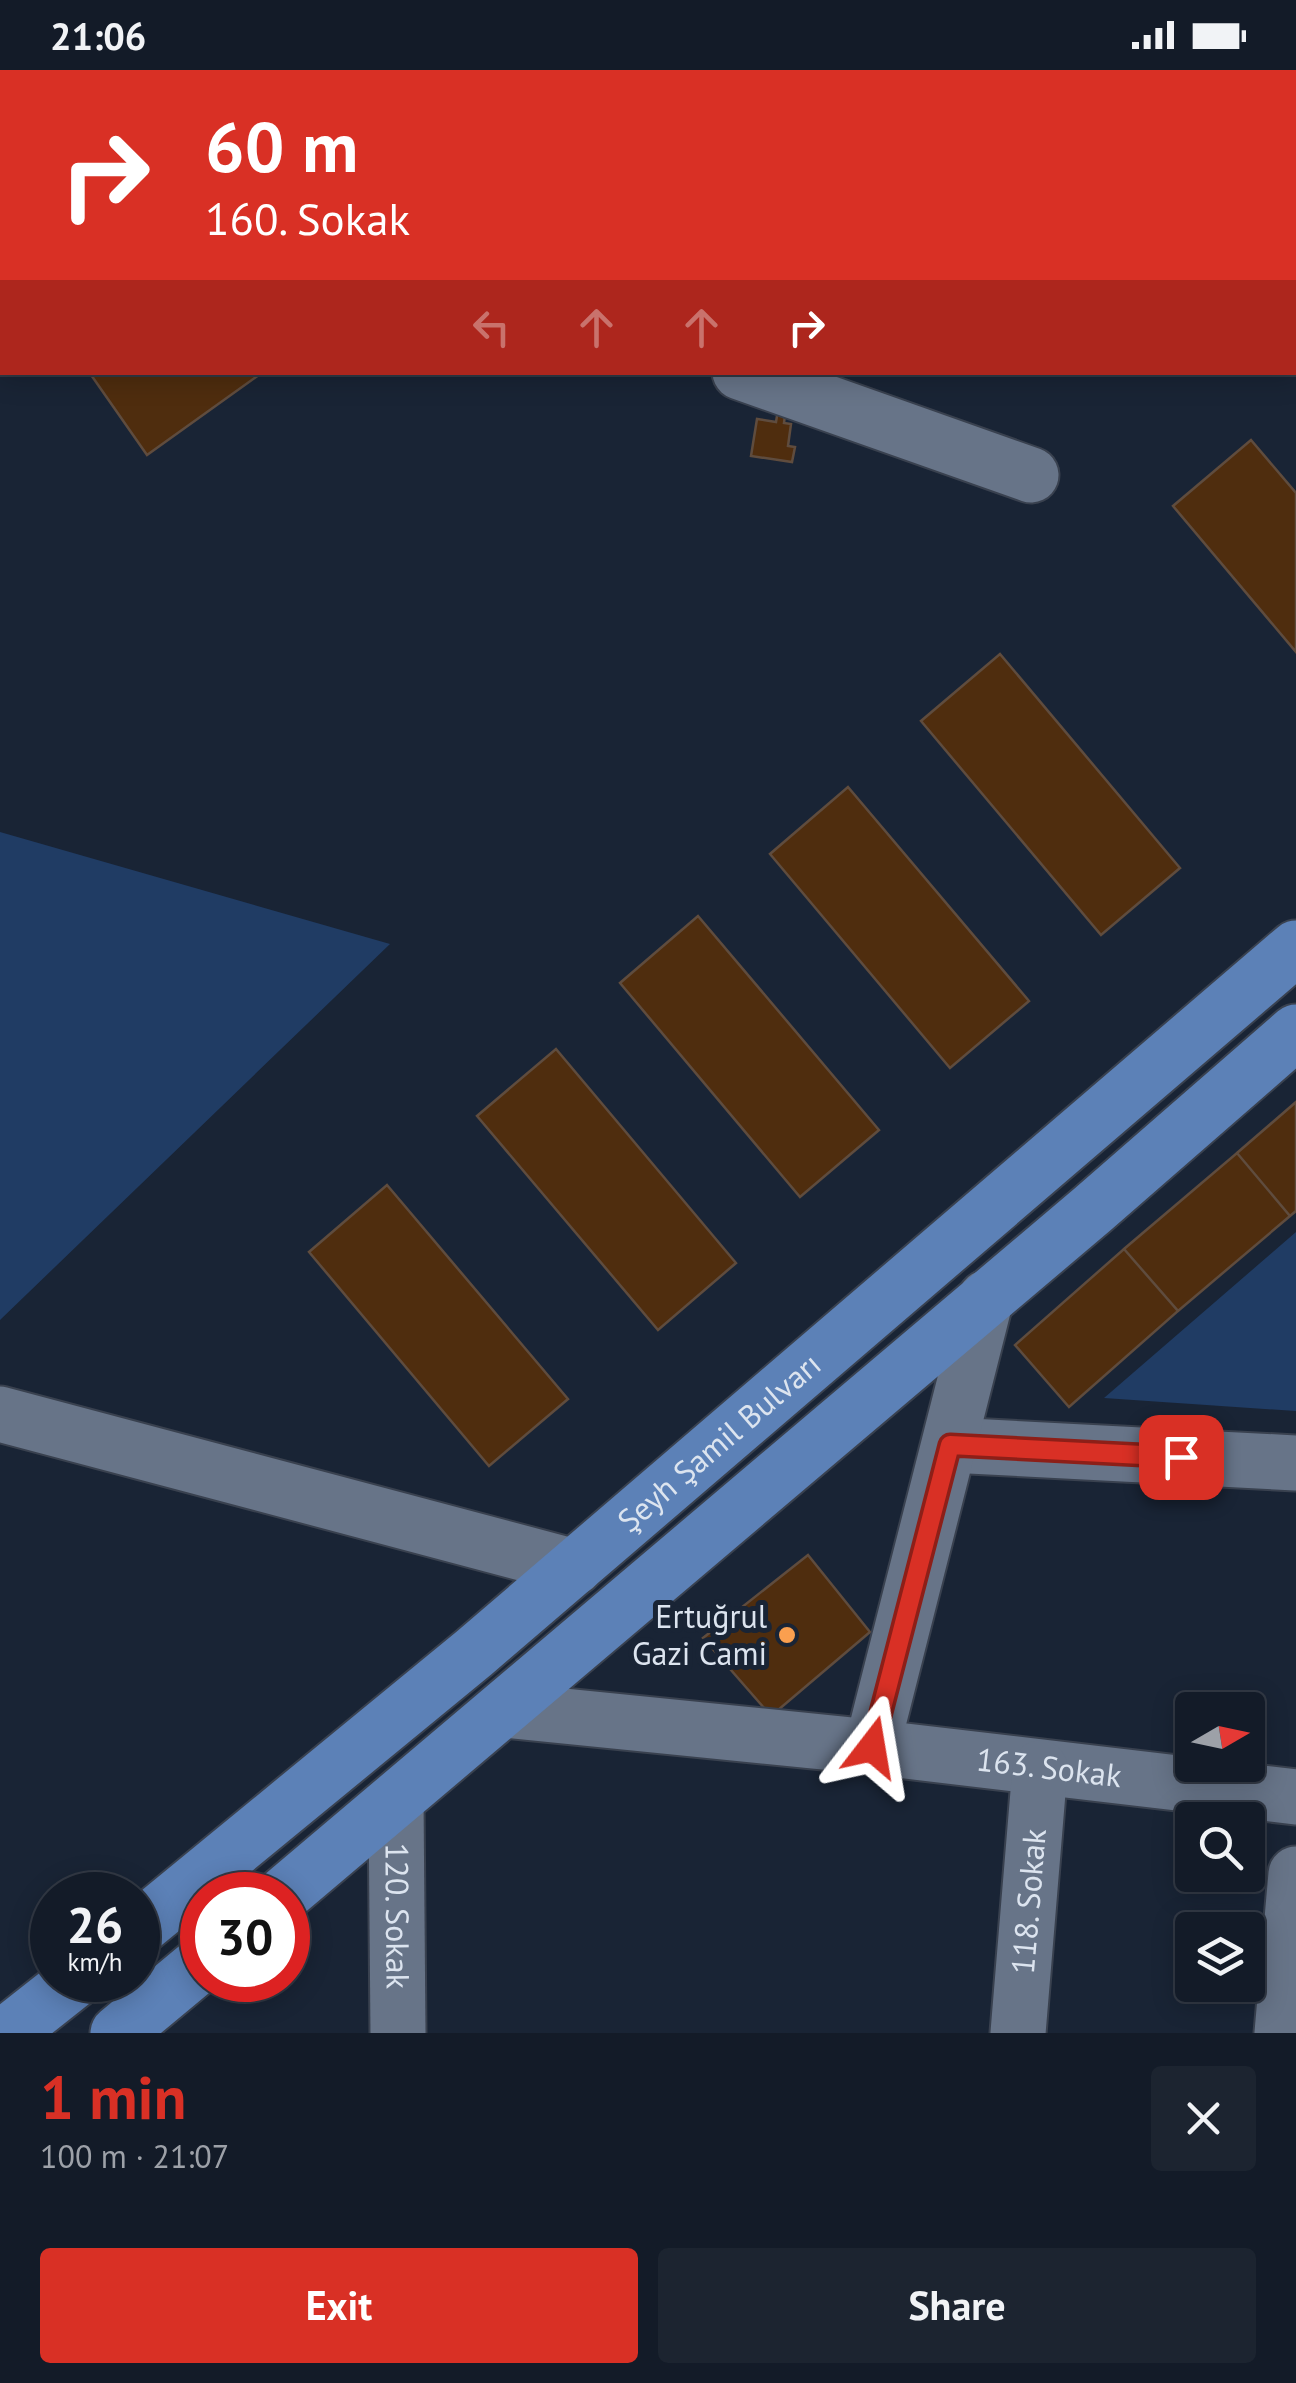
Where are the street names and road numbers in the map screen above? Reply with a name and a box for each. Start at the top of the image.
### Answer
street label: Şeyh Şamil Bulvarı [608,1343,829,1541]
street label: 163. Sokak [974,1737,1125,1796]
street label: 118. Sokak [1001,1826,1055,1976]
street label: 120. Sokak [376,1843,420,1990]

